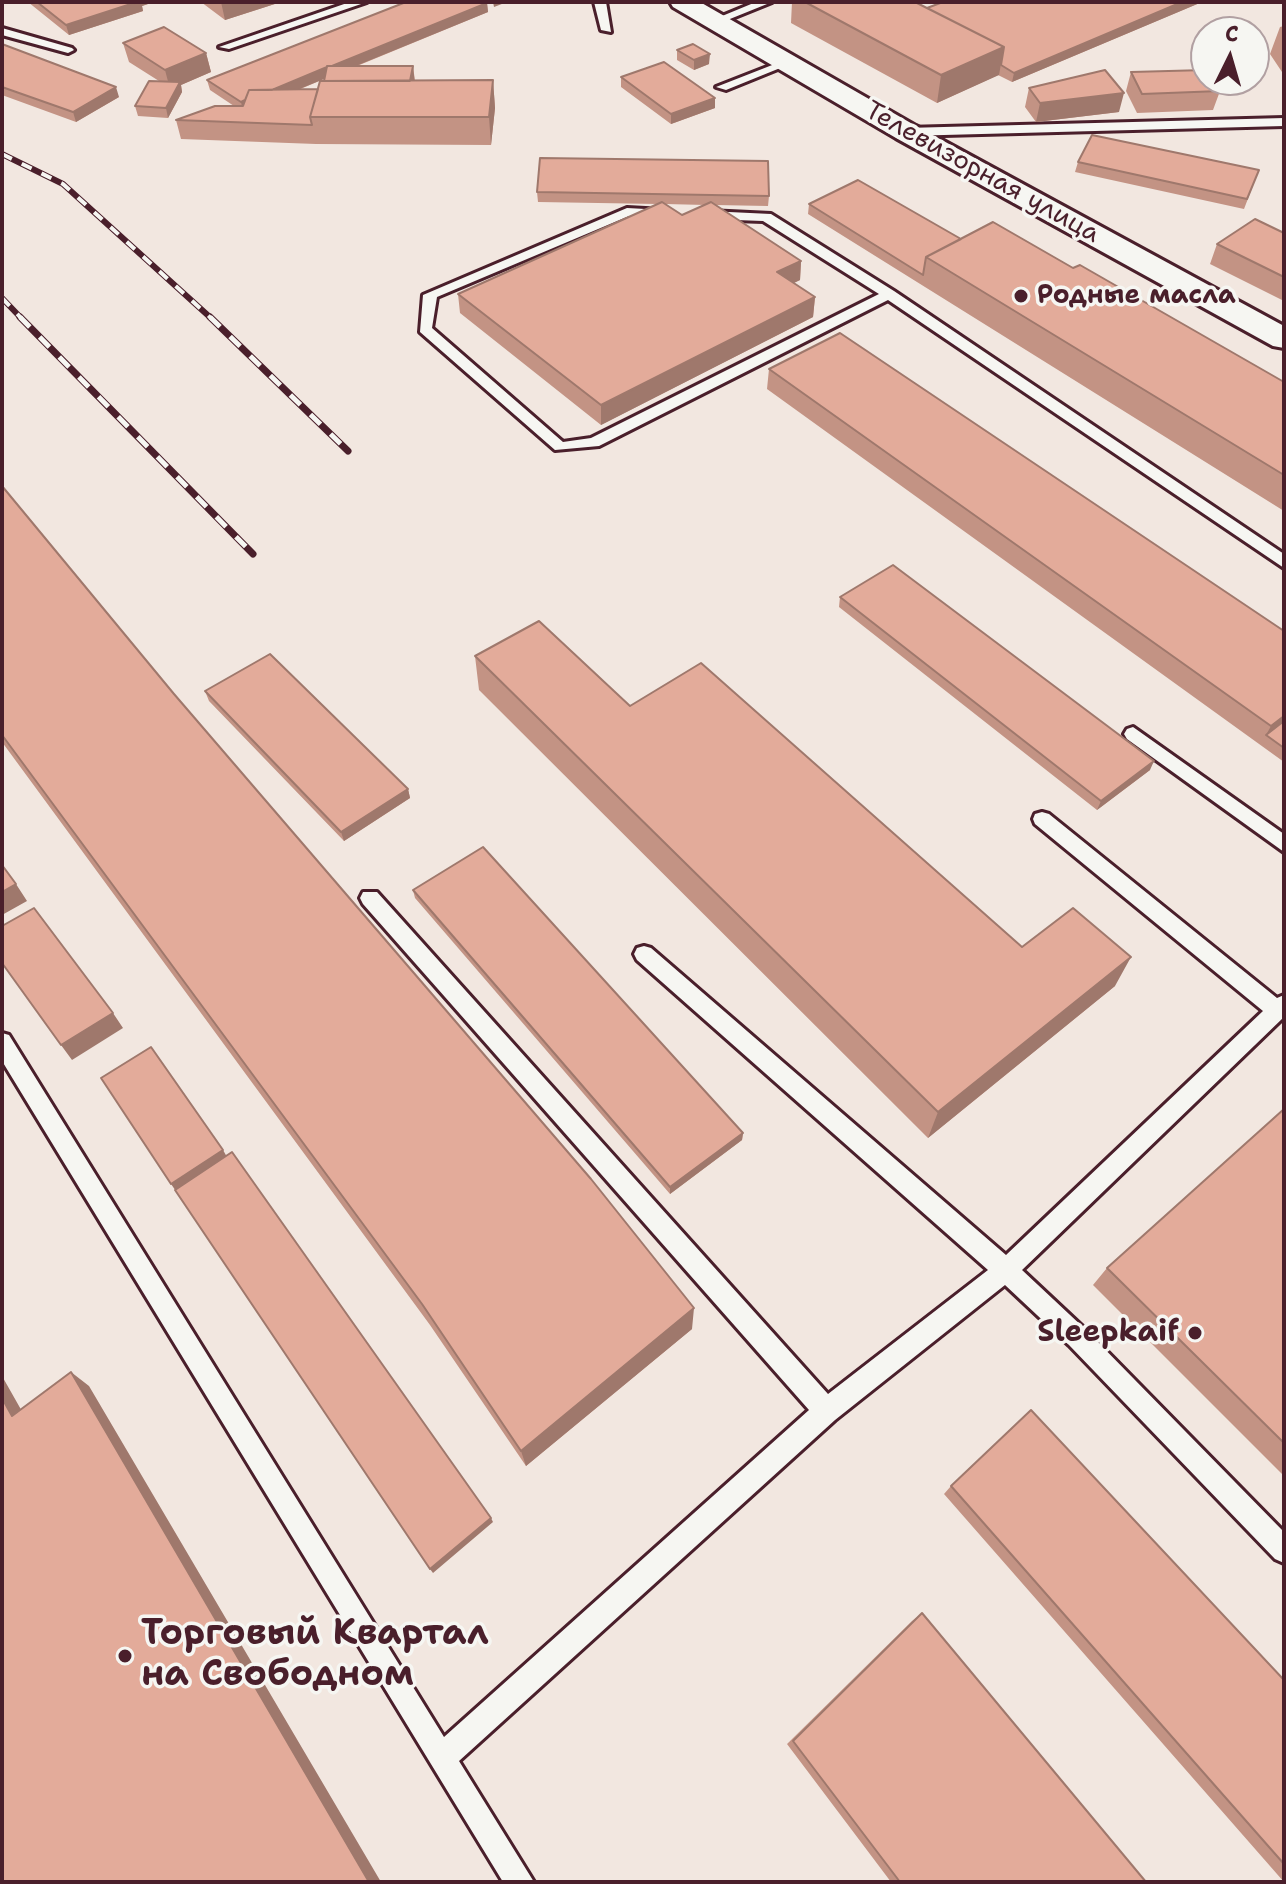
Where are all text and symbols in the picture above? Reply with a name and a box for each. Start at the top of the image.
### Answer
north arrow [1190,16,1270,96]
text: С [1224,19,1240,49]
street label: Телевизорная улица [859,96,1105,250]
place label: Родные масла [1037,280,1236,312]
marker: Родные масла [1012,287,1030,305]
place label: Sleepkaif [1037,1315,1179,1351]
marker: Sleepkaif [1186,1324,1204,1342]
place label: Торговый Квартал на Свободном [141,1613,489,1698]
marker: Торговый Квартал на Свободном [116,1647,134,1665]

